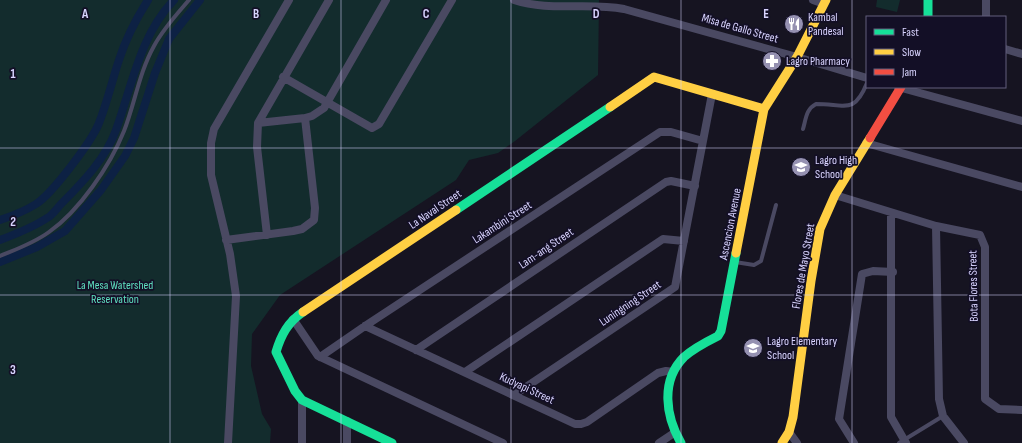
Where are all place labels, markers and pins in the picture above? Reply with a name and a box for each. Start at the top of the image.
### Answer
place label: Kambal Pandesal [808,10,844,39]
restaurant icon: Kambal Pandesal [783,13,805,35]
pharmacy icon: Lagro Pharmacy [761,50,783,72]
place label: Lagro Pharmacy [786,54,850,69]
place label: Lagro High School [815,153,857,182]
school or university icon: Lagro High School [790,156,812,178]
place label: Lagro Elementary School [767,334,837,363]
school or university icon: Lagro Elementary School [742,337,764,359]

